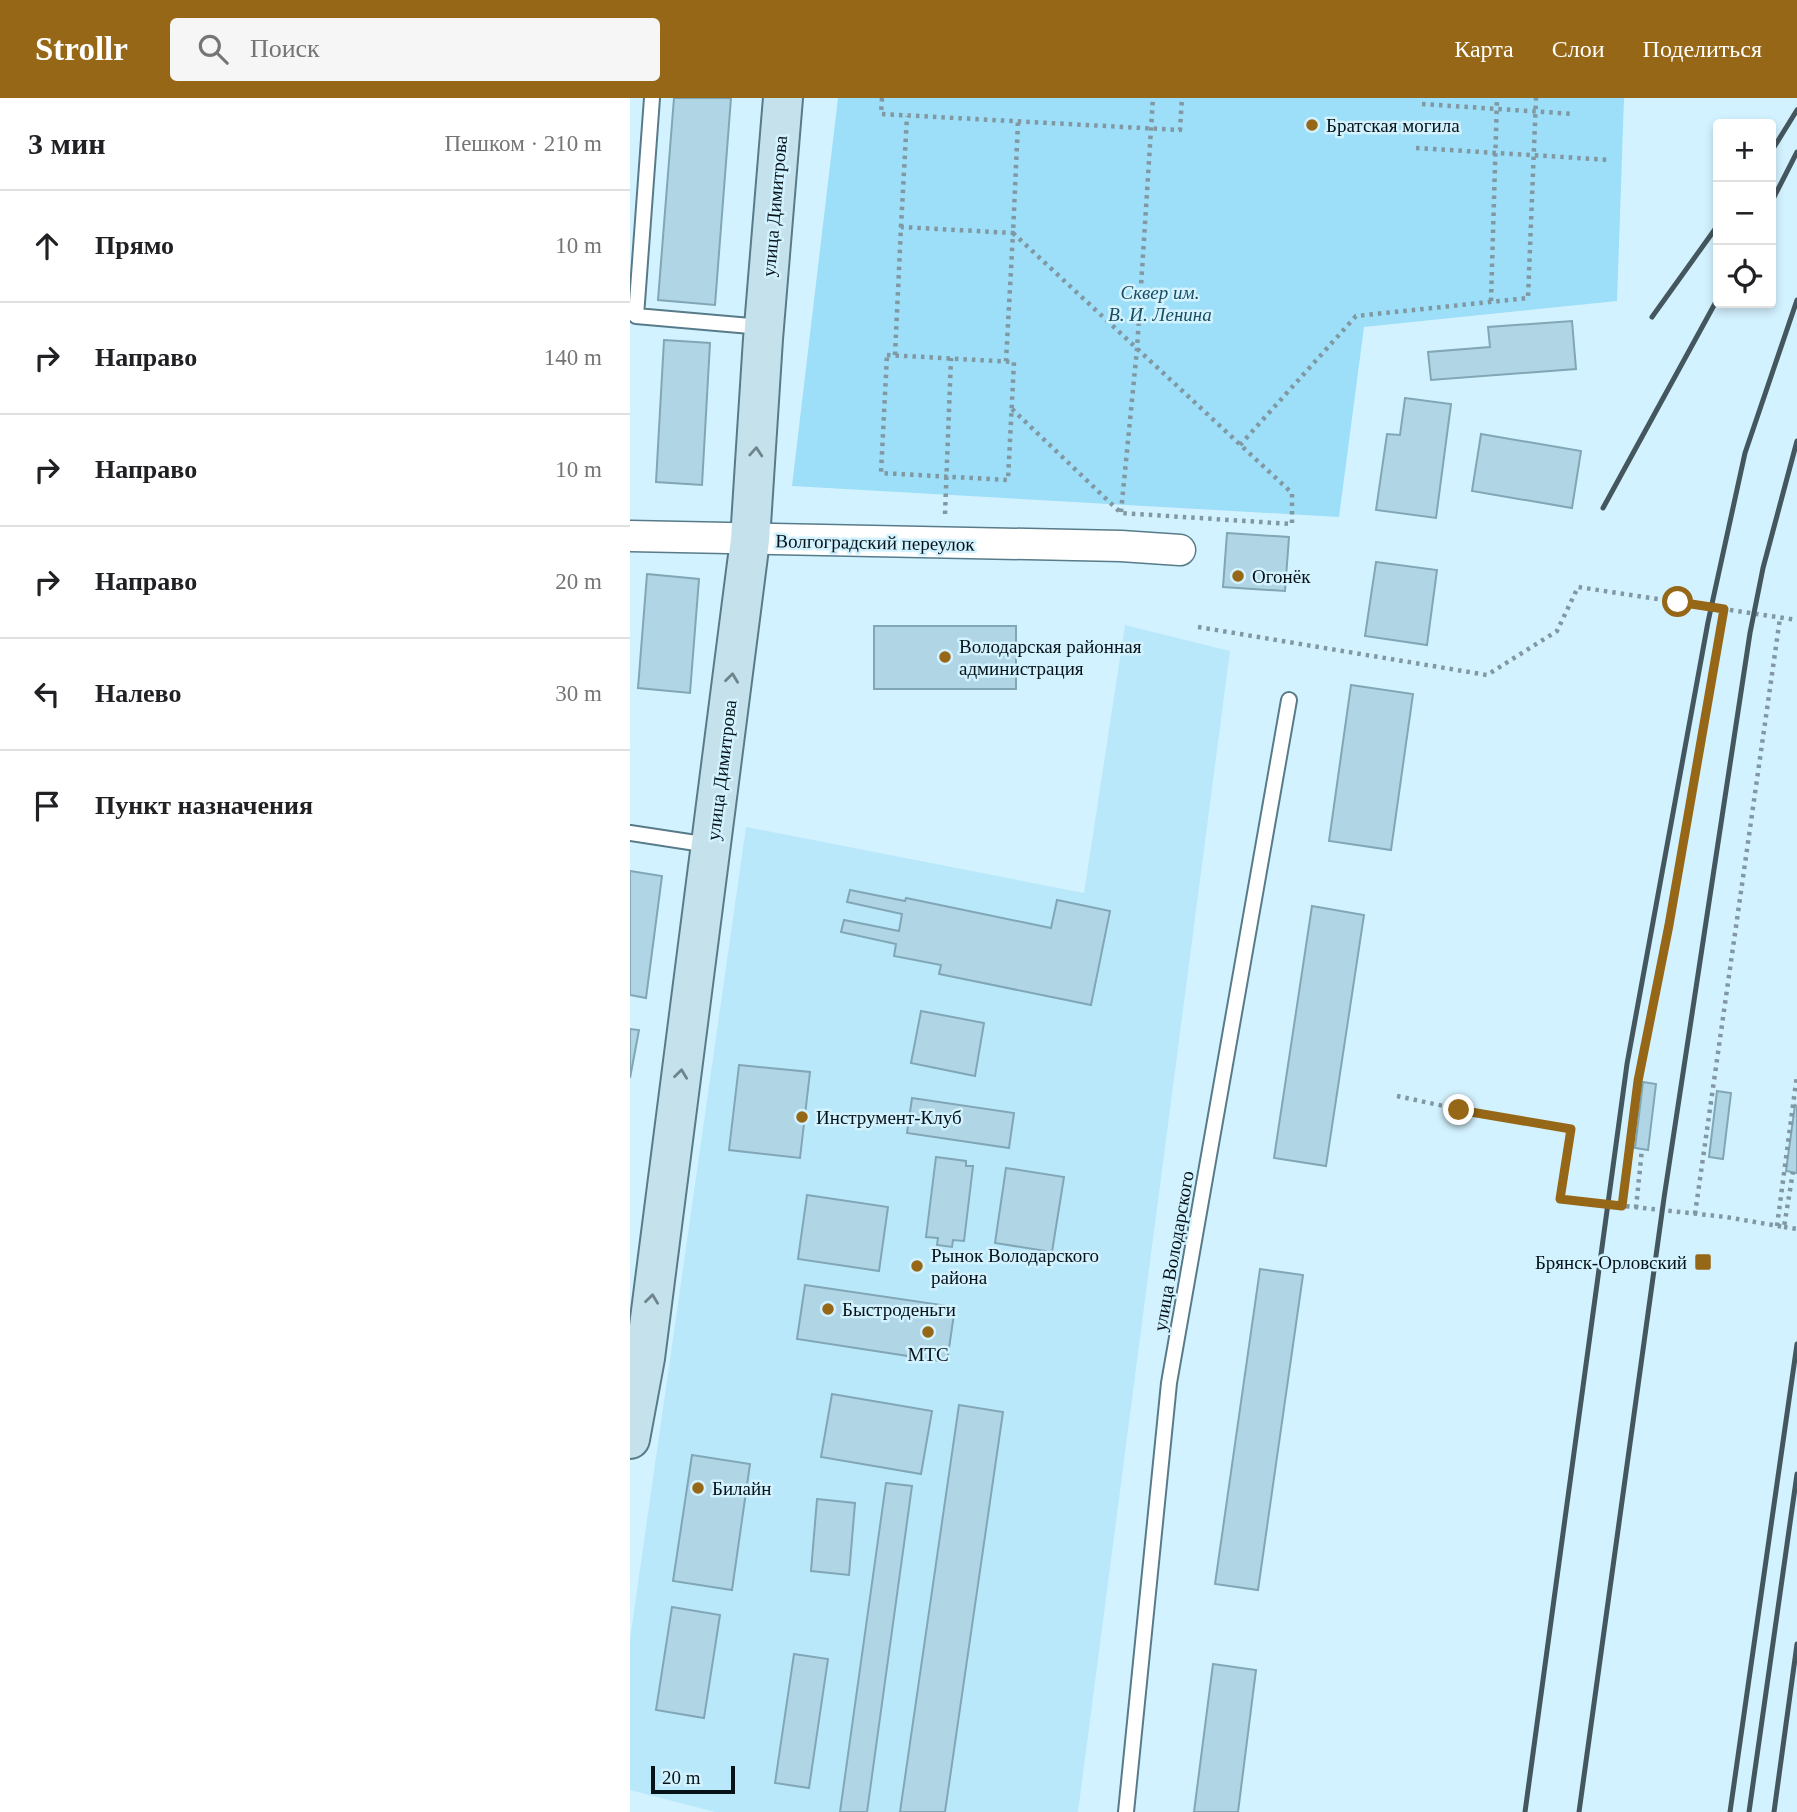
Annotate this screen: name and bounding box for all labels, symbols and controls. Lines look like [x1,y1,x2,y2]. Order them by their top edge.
search box [170,18,660,81]
icon: search [194,30,232,68]
text: Strollr [35,31,128,67]
text: Поиск [250,34,320,63]
text: Карта [1454,36,1514,62]
text: Слои [1552,36,1605,62]
text: Поделиться [1643,36,1762,62]
place label: Братская могила [1326,115,1460,136]
marker: Братская могила [1304,117,1320,133]
map controls [1713,119,1776,308]
button: + [1713,119,1776,182]
text: 3 мин [28,127,106,160]
text: Пешком · 210 m [445,131,602,156]
street label: улица Димитрова [758,134,791,278]
button: − [1713,182,1776,245]
icon: ahead [28,227,66,265]
text: Прямо [95,231,174,260]
text: 10 m [555,233,602,258]
button: locate [1713,245,1776,308]
park label: Сквер им. В. И. Ленина [1108,282,1212,325]
icon: right [28,339,66,377]
text: Направо [95,343,197,372]
text: 140 m [544,345,602,370]
one-way arrow [748,446,763,457]
icon: right [28,451,66,489]
text: Направо [95,455,197,484]
text: 10 m [555,457,602,482]
street label: Волгоградский переулок [775,530,976,555]
icon: right [28,563,66,601]
place label: Огонёк [1252,566,1311,587]
text: Направо [95,567,197,596]
marker: Огонёк [1230,568,1246,584]
text: 20 m [555,569,602,594]
route start [1662,586,1693,617]
place label: Володарская районная администрация [959,636,1142,679]
marker: Володарская районная администрация [937,649,953,665]
one-way arrow [725,672,740,684]
icon: left [28,675,66,713]
text: Налево [95,679,181,708]
text: 30 m [555,681,602,706]
street label: улица Димитрова [702,698,741,842]
icon: arrive [28,787,66,825]
text: Пункт назначения [95,791,313,820]
one-way arrow [674,1068,689,1080]
route end [1443,1094,1474,1125]
place label: Инструмент-Клуб [816,1107,962,1128]
marker: Инструмент-Клуб [794,1109,810,1125]
street label: улица Володарского [1149,1169,1198,1333]
place label: Рынок Володарского района [931,1245,1099,1288]
place label: Брянск-Орловский [1535,1252,1687,1273]
marker: Брянск-Орловский [1693,1252,1713,1272]
marker: Рынок Володарского района [909,1258,925,1274]
one-way arrow [645,1293,660,1305]
place label: Быстроденьги [842,1299,956,1320]
marker: Быстроденьги [820,1301,836,1317]
marker: МТС [920,1324,936,1340]
place label: МТС [907,1344,949,1365]
place label: Билайн [712,1478,771,1499]
marker: Билайн [690,1480,706,1496]
scale bar [651,1763,735,1795]
text: 20 m [662,1767,701,1788]

